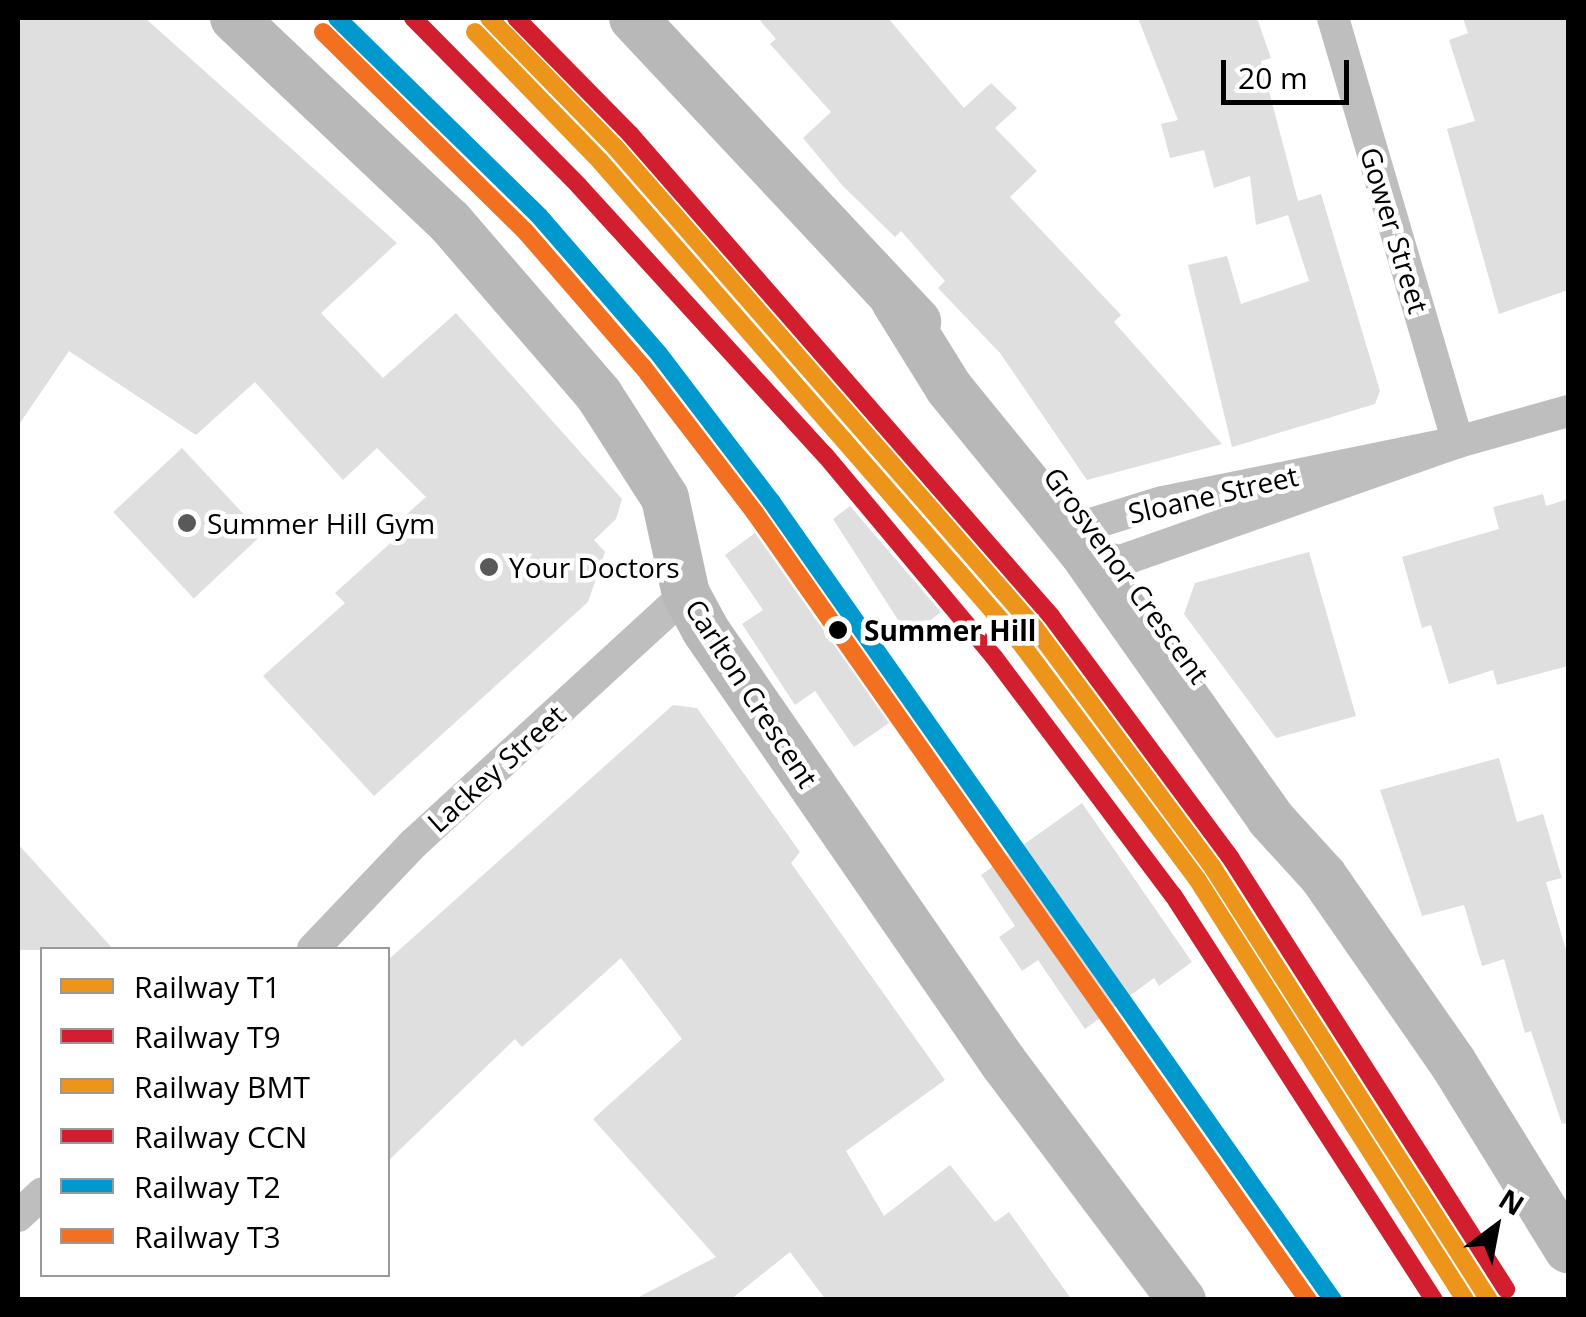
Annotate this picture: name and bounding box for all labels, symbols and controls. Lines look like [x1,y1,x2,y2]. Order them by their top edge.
scale bar [1226,40,1354,102]
text: 20 m [1238,57,1308,98]
street label: Gower Street [1354,143,1436,317]
street label: Sloane Street [1125,458,1301,530]
street label: Grosvenor Crescent [1037,460,1217,690]
place label: Summer Hill Gym [207,506,435,540]
marker: Summer Hill Gym [176,512,198,534]
place label: Your Doctors [509,550,680,584]
marker: Your Doctors [478,556,500,578]
street label: Carlton Crescent [679,593,825,793]
marker: Summer Hill [821,613,855,647]
place label: Summer Hill [864,613,1036,647]
street label: Lackey Street [420,697,572,839]
legend [40,947,390,1277]
text: Railway T1 [134,966,281,1007]
text: Railway T9 [134,1016,281,1057]
text: Railway BMT [134,1066,310,1107]
text: Railway CCN [134,1116,307,1157]
text: Railway T2 [134,1166,281,1207]
north arrow [1446,1177,1546,1277]
text: N [1492,1179,1532,1224]
text: Railway T3 [134,1216,281,1257]

